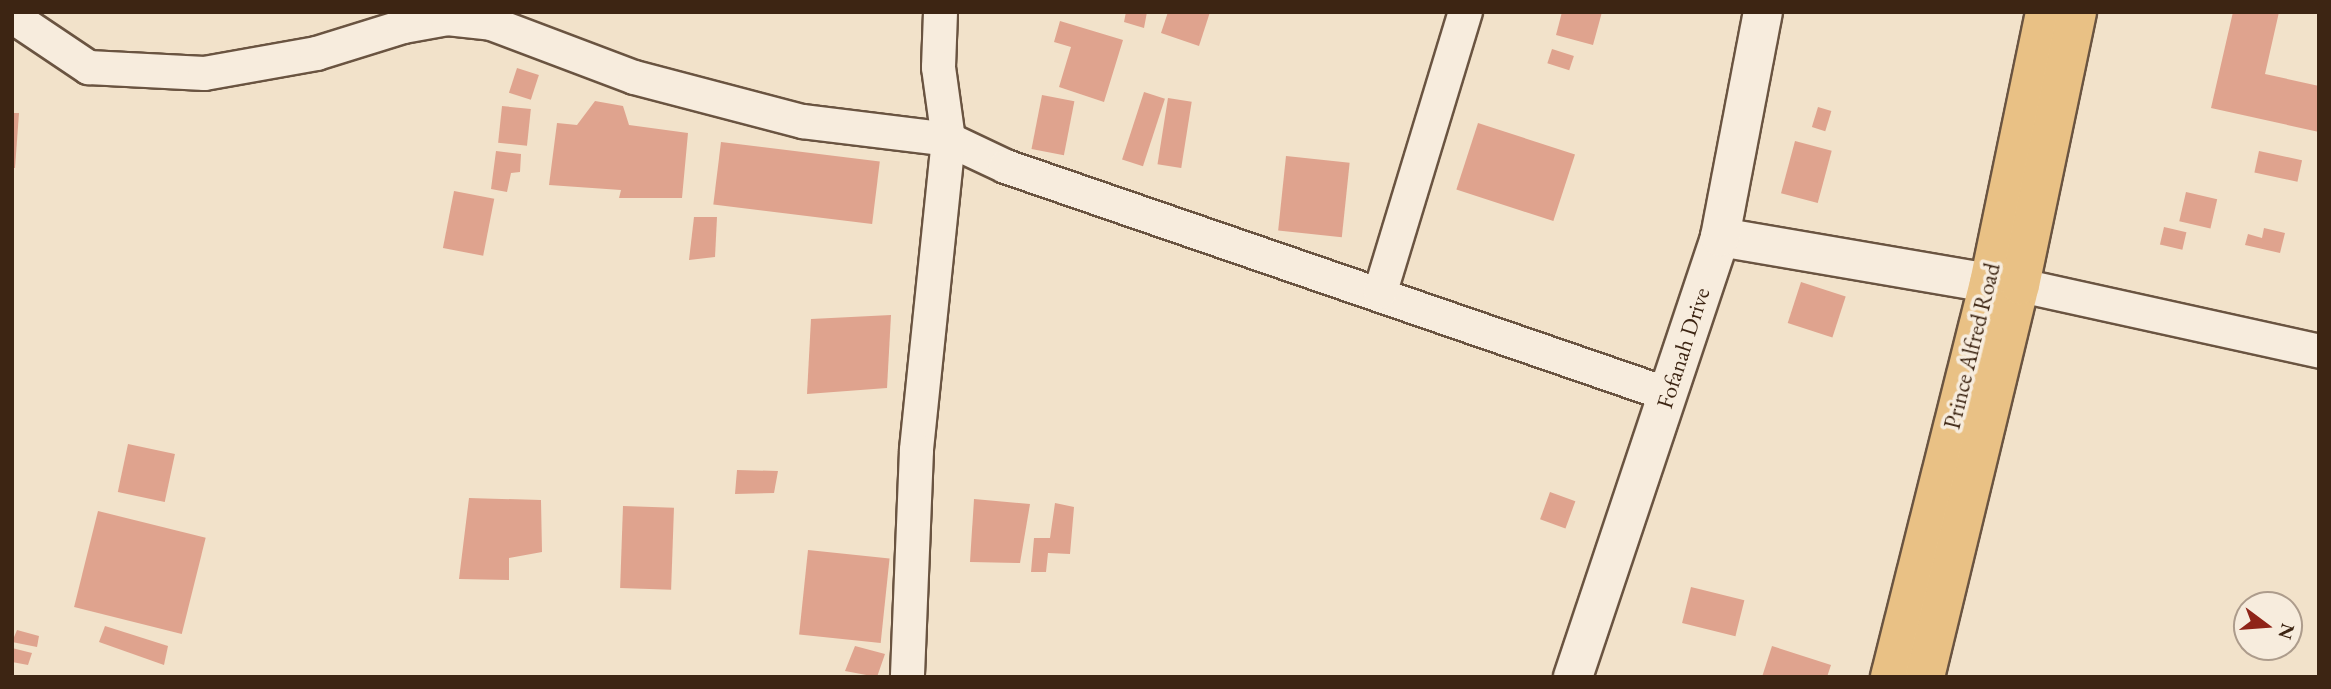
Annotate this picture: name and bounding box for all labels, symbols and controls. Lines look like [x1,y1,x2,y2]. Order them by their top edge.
street label: Prince Alfred Road [1938,260,2006,432]
street label: Fofanah Drive [1651,284,1715,412]
north arrow [2233,591,2303,661]
text: N [2273,621,2301,642]

